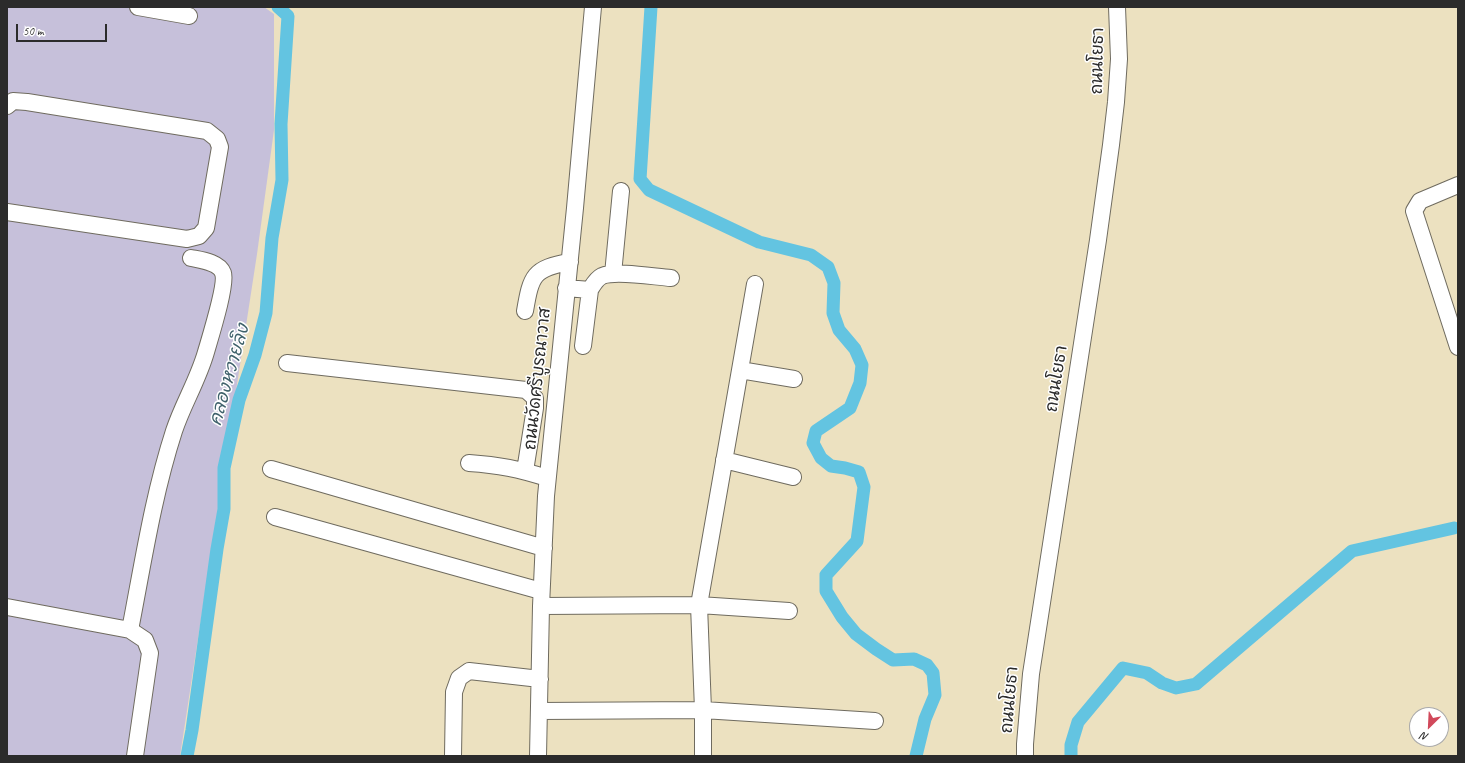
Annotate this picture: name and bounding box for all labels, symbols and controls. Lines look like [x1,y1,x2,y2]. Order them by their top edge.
scale bar [18,16,109,42]
text: 50 m [23,23,43,39]
street label: ถนนโยธา [1087,27,1109,95]
street label: ถนนวัดศรีบูรณาวาส [520,307,556,451]
water label: คลองหวายลิง [205,322,255,428]
street label: ถนนโยธา [1042,344,1072,414]
street label: ถนนโยธา [997,666,1023,734]
north arrow [1409,707,1449,747]
text: N [1419,729,1430,745]

